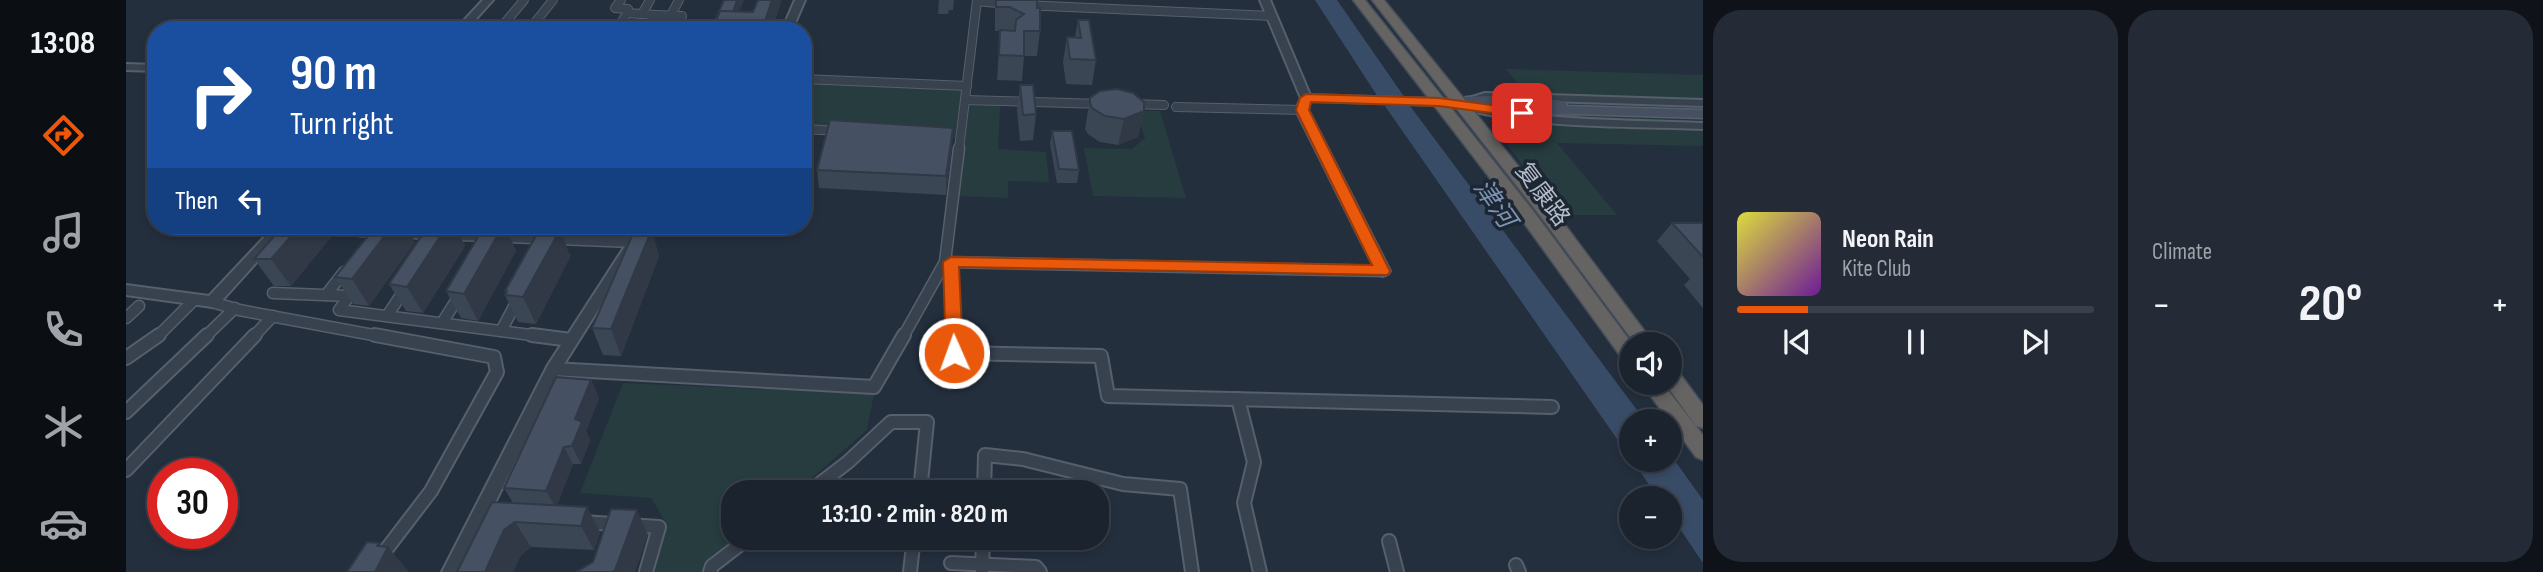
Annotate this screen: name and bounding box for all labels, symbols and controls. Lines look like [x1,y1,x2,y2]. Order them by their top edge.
text: 13:08 [31,24,95,63]
text: 90 m [290,45,377,104]
icon: right [175,49,266,140]
pin [1492,83,1552,143]
icon: arrive [1503,94,1541,132]
text: Turn right [290,105,394,144]
icon: directions [39,111,88,160]
street label: 复康路 [1509,157,1576,232]
water label: 津河 [1466,174,1524,238]
icon: left [232,182,270,220]
text: Then [175,186,218,217]
icon: music [39,208,88,257]
text: Neon Rain [1842,224,1934,255]
text: Climate [2152,238,2212,266]
text: Kite Club [1842,255,1911,283]
text: 20° [2299,273,2362,336]
text: − [2152,283,2171,328]
text: + [2490,283,2509,328]
icon: phone [39,305,88,354]
position arrow [917,316,991,390]
icon: previous [1778,323,1816,361]
icon: pause [1897,323,1935,361]
icon: next [2016,323,2054,361]
map controls [1619,332,1682,549]
button: sound [1619,332,1682,395]
icon: climate [39,402,88,451]
button: + [1619,409,1682,472]
speed limit sign: 30 [147,458,238,549]
button: − [1619,486,1682,549]
icon: car [39,499,88,548]
text: 13:10 · 2 min · 820 m [822,499,1008,530]

